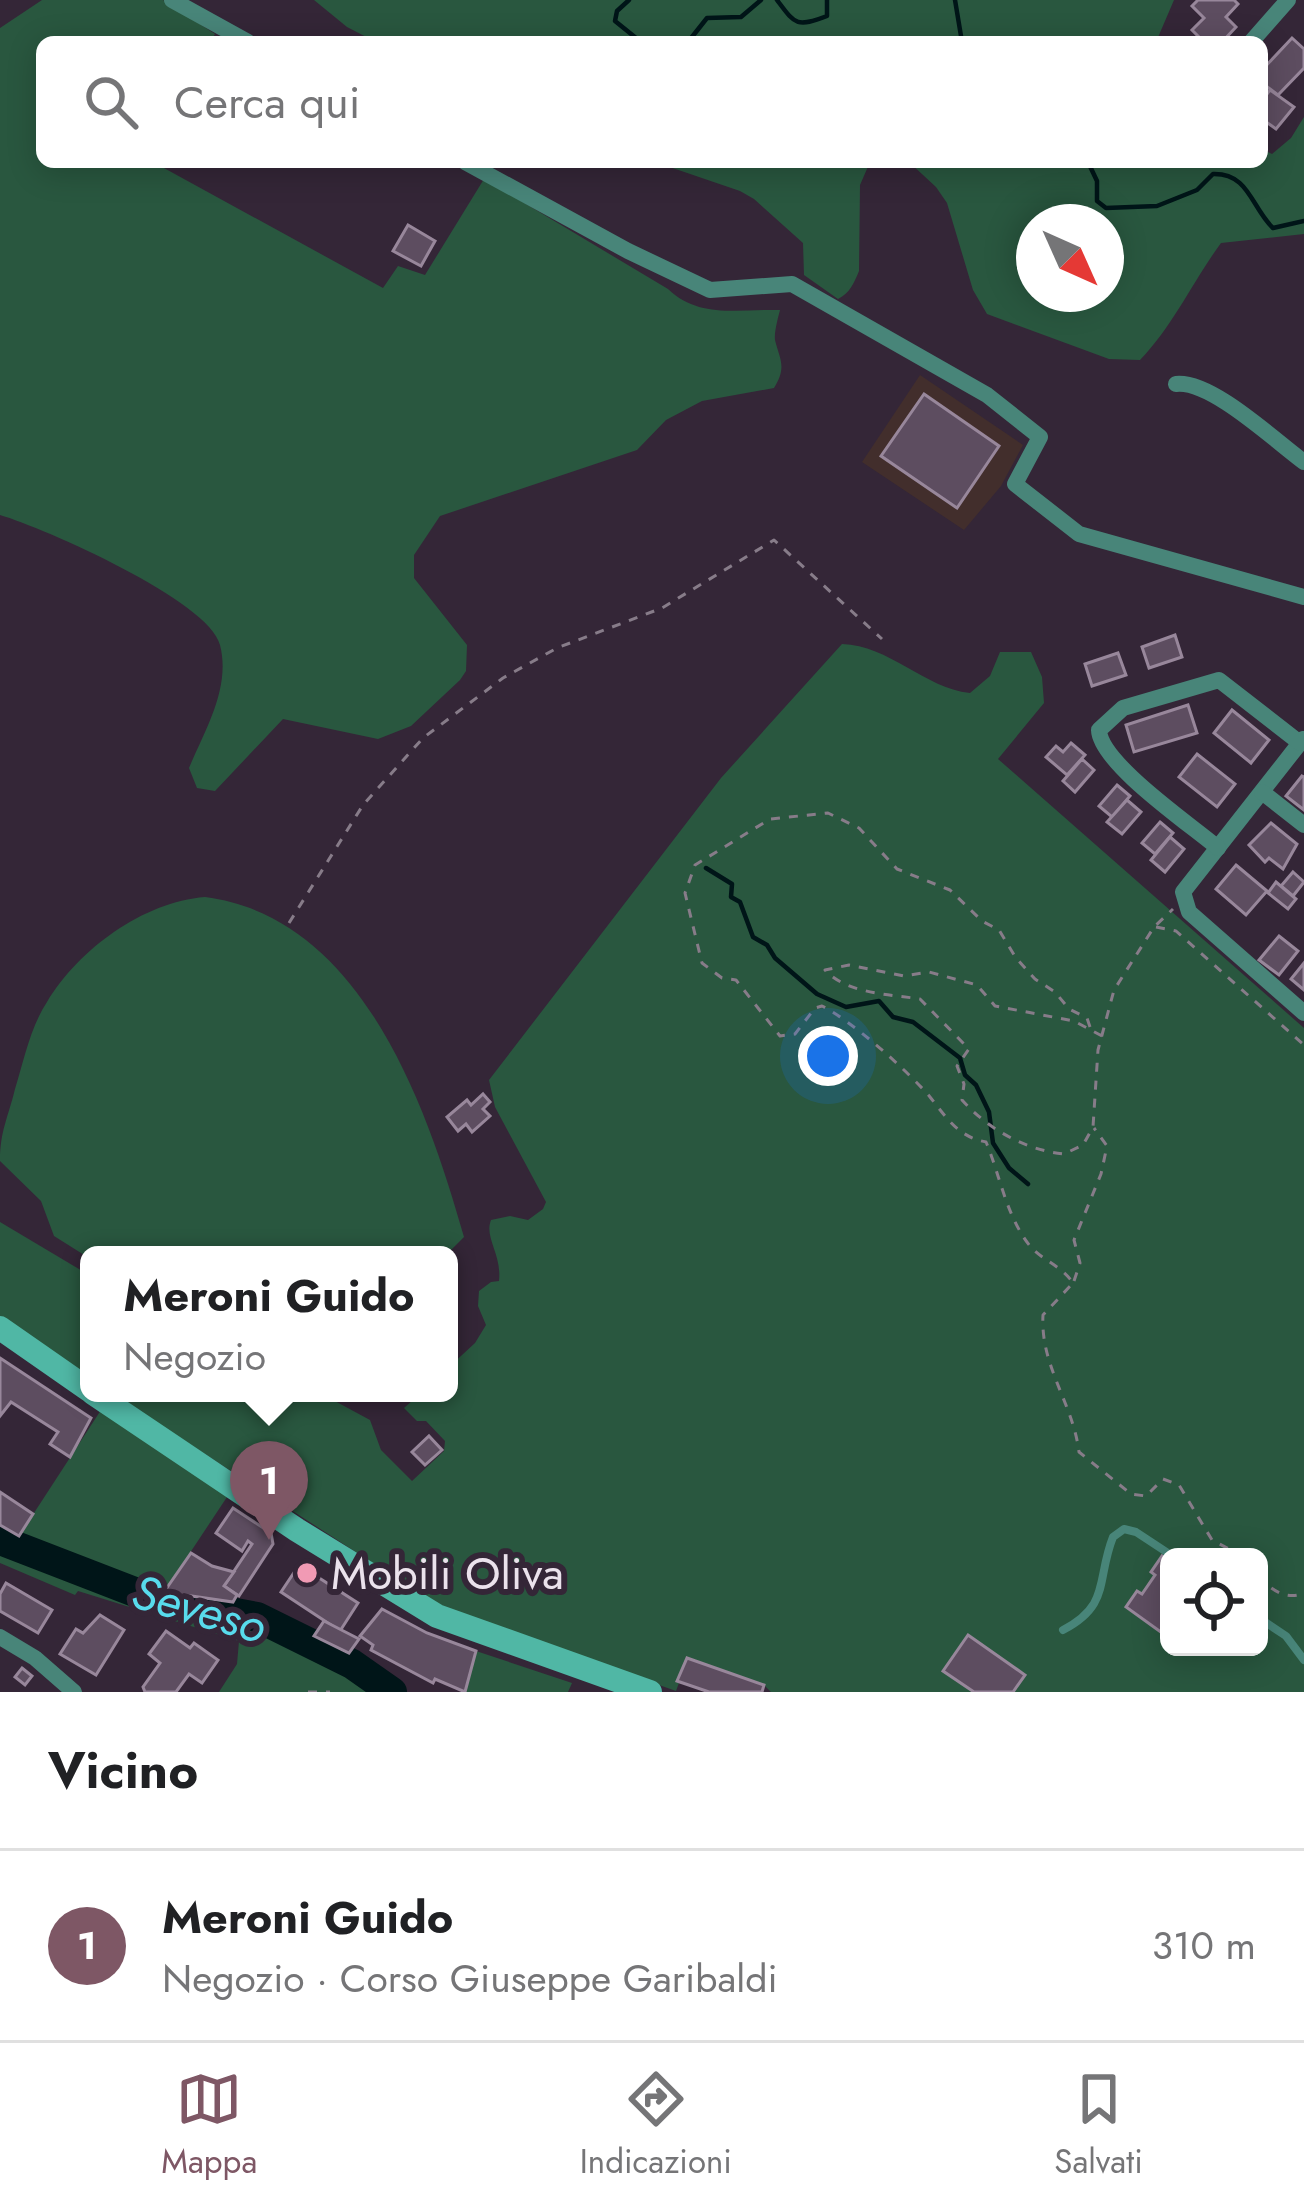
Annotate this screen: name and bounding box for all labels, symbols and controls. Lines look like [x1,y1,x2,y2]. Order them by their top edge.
search box [36,36,1268,168]
icon: search [78,69,144,135]
text: Cerca qui [174,70,360,135]
north arrow [1016,204,1124,312]
your location [798,1026,858,1086]
popup [80,1246,458,1402]
text: Meroni Guido [123,1263,415,1328]
text: Negozio [123,1328,266,1385]
pin: 1 [230,1441,308,1540]
place label: Mobili Oliva [331,1541,564,1606]
map controls [1160,1548,1268,1656]
button: locate [1160,1548,1268,1656]
water label: Seveso [124,1557,275,1661]
marker: Mobili Oliva [294,1560,320,1586]
text: Vicino [48,1733,198,1807]
text: Meroni Guido [162,1885,453,1950]
text: 1 [77,1917,97,1974]
text: 310 m [1152,1917,1256,1974]
text: Negozio · Corso Giuseppe Garibaldi [162,1950,778,2007]
tab: Mappa [161,2066,257,2185]
tab: Indicazioni [580,2066,732,2185]
tab: Salvati [1054,2066,1143,2185]

